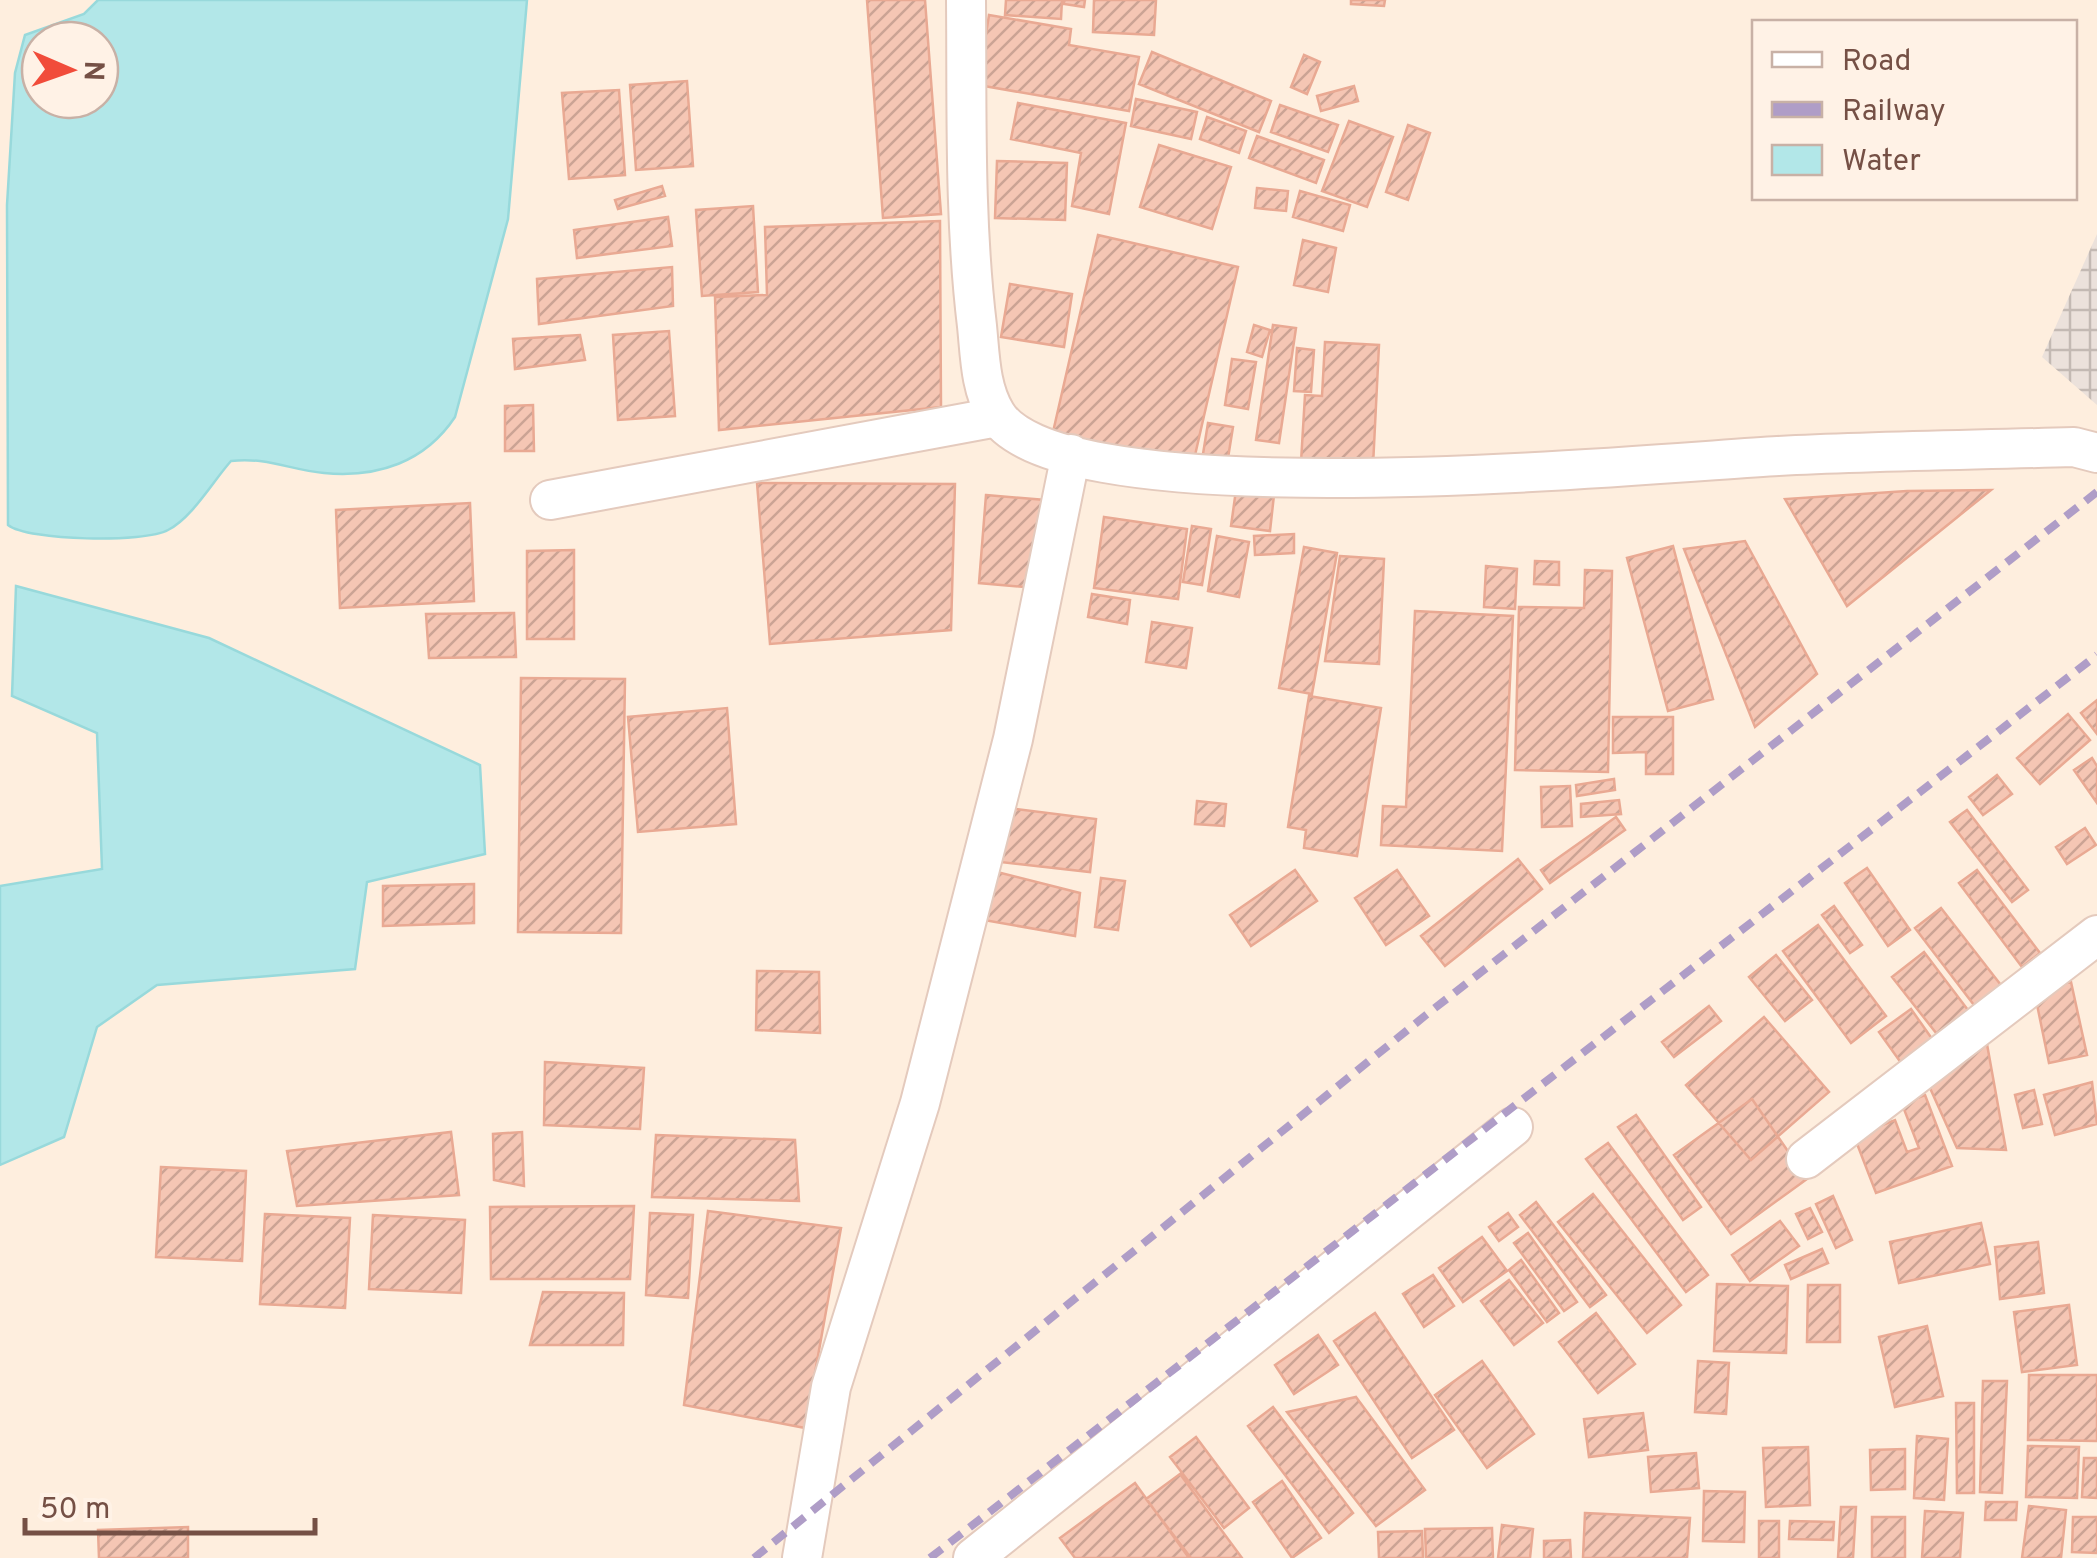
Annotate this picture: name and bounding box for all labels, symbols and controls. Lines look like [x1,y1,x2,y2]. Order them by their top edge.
north arrow [20,20,120,120]
legend [1752,20,2077,200]
text: Road [1842,44,1911,81]
text: N [74,60,110,81]
text: Railway [1842,94,1946,131]
text: Water [1842,144,1921,181]
scale bar [25,1473,315,1535]
text: 50 m [40,1492,110,1529]

